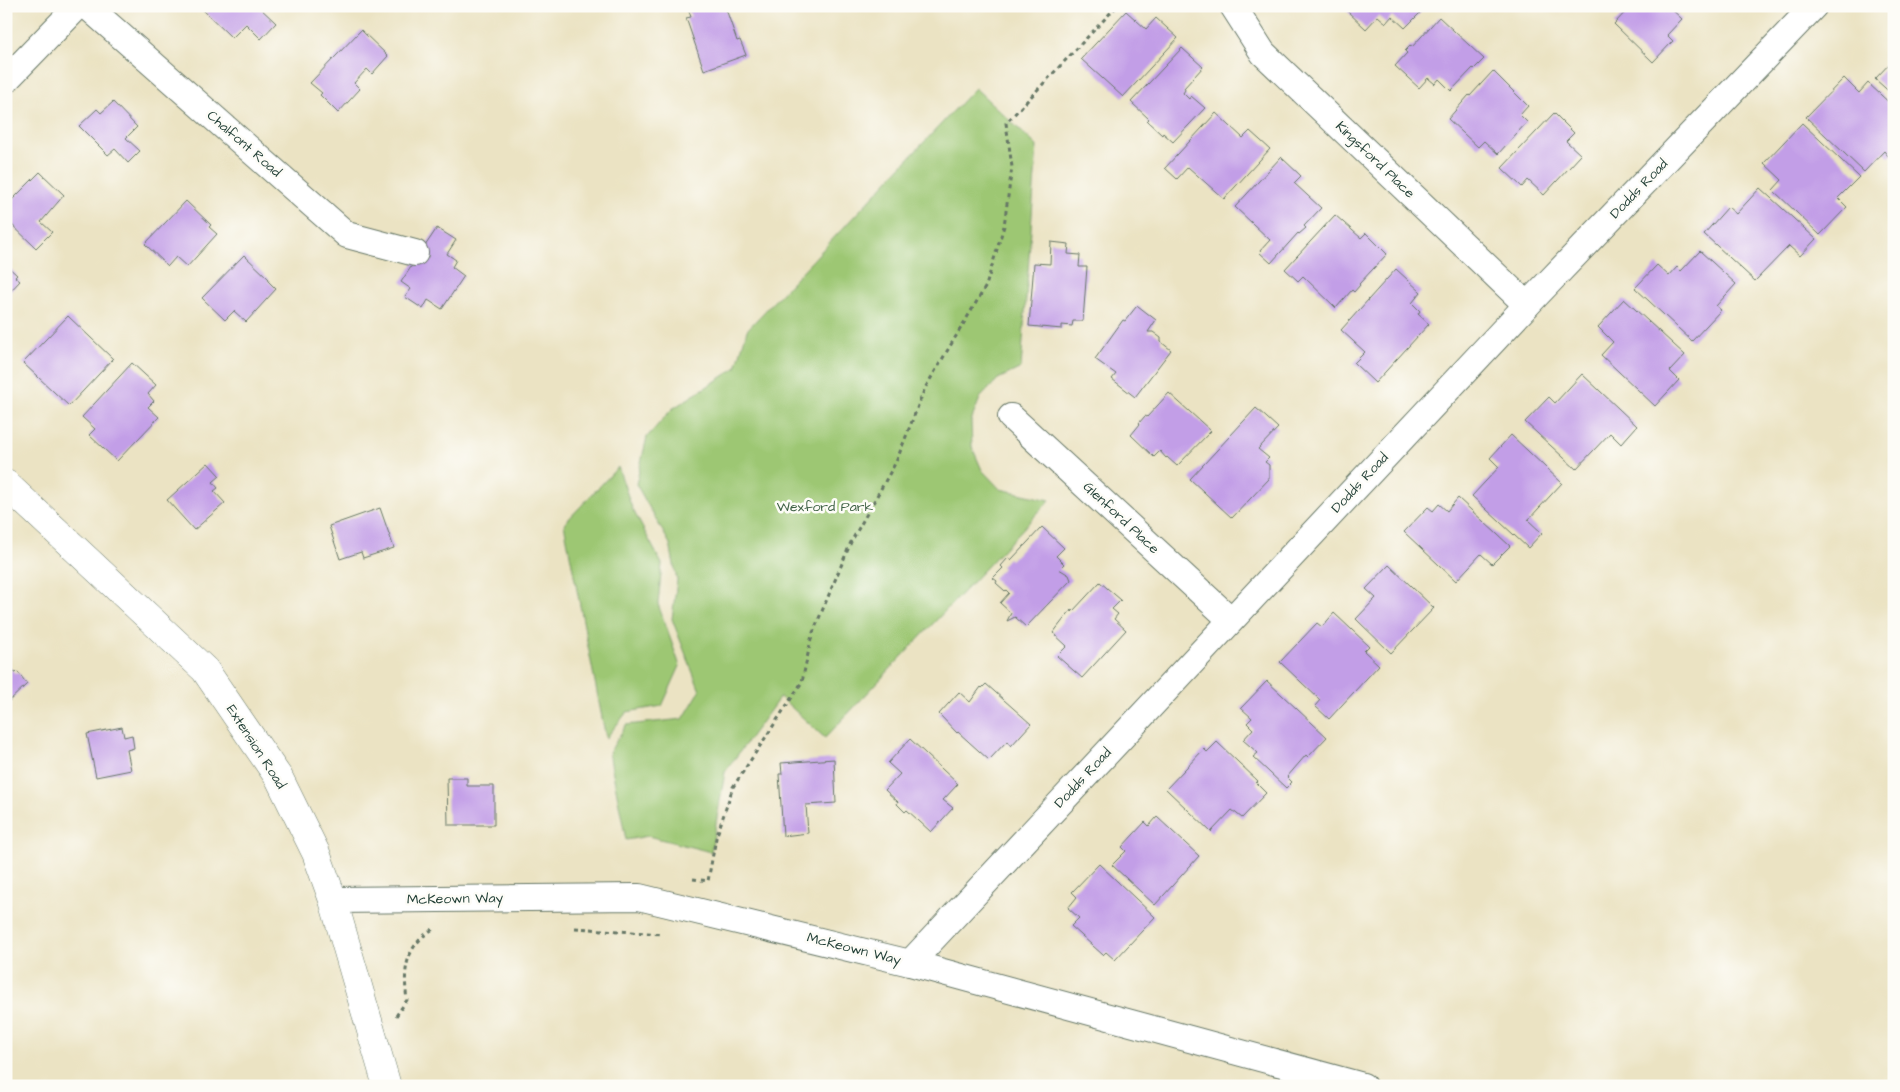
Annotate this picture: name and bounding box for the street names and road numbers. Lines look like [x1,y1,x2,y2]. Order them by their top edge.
street label: Chalfont Road [202,106,286,182]
street label: Kingsford Place [1331,117,1419,203]
street label: Dodds Road [1605,155,1673,223]
street label: Dodds Road [1327,448,1393,518]
street label: Glenford Place [1078,477,1164,559]
street label: Extension Road [221,701,291,793]
street label: Dodds Road [1050,743,1116,813]
street label: McKeown Way [407,888,504,910]
street label: McKeown Way [805,928,903,970]

